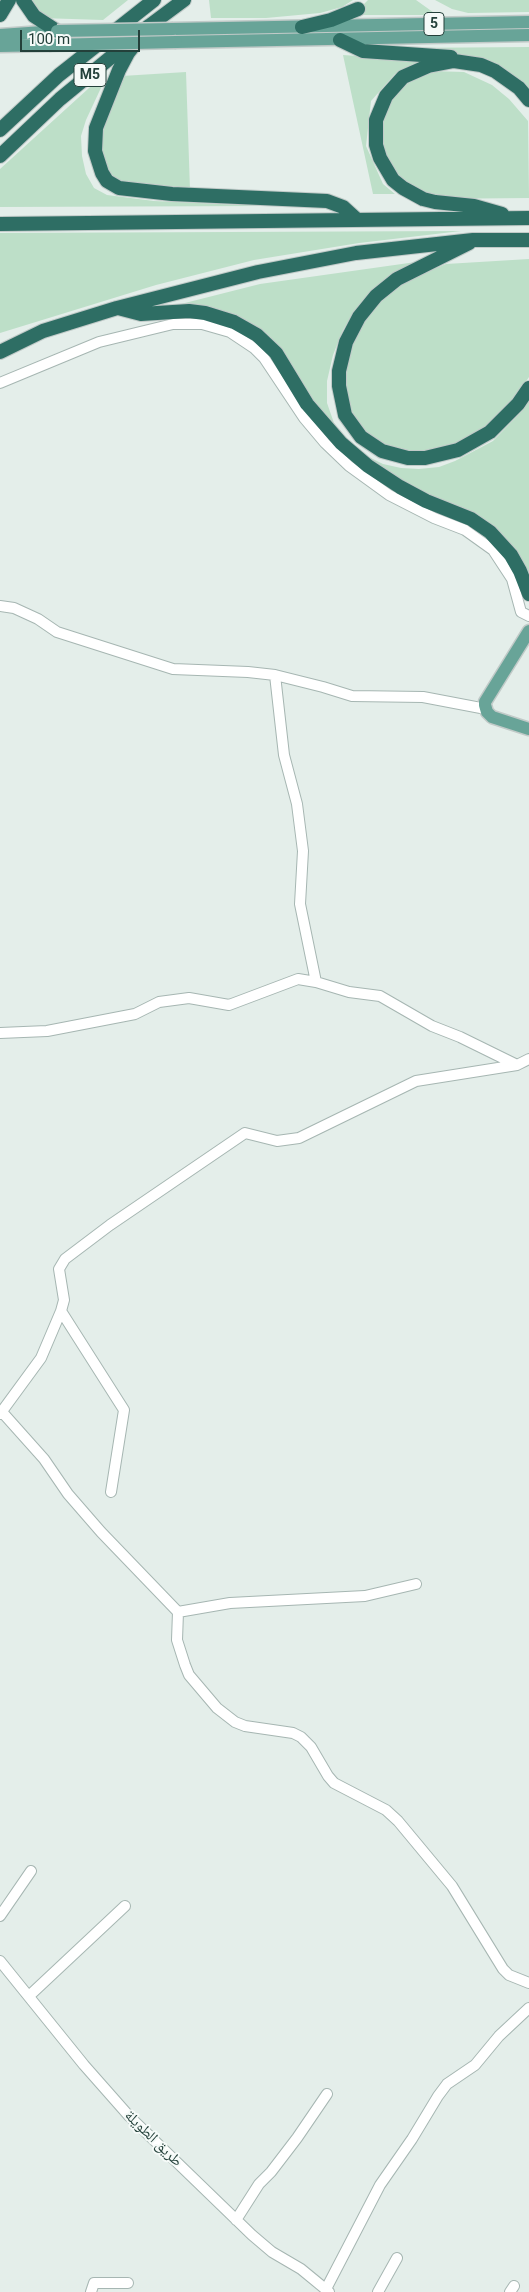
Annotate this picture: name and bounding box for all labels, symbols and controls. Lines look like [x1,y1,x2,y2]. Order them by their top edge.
road number: 5 [424,12,444,36]
scale bar [22,20,142,52]
text: 100 m [28,30,70,48]
road number: M5 [74,64,106,86]
street label: طريق الطويلة [120,2107,186,2171]

